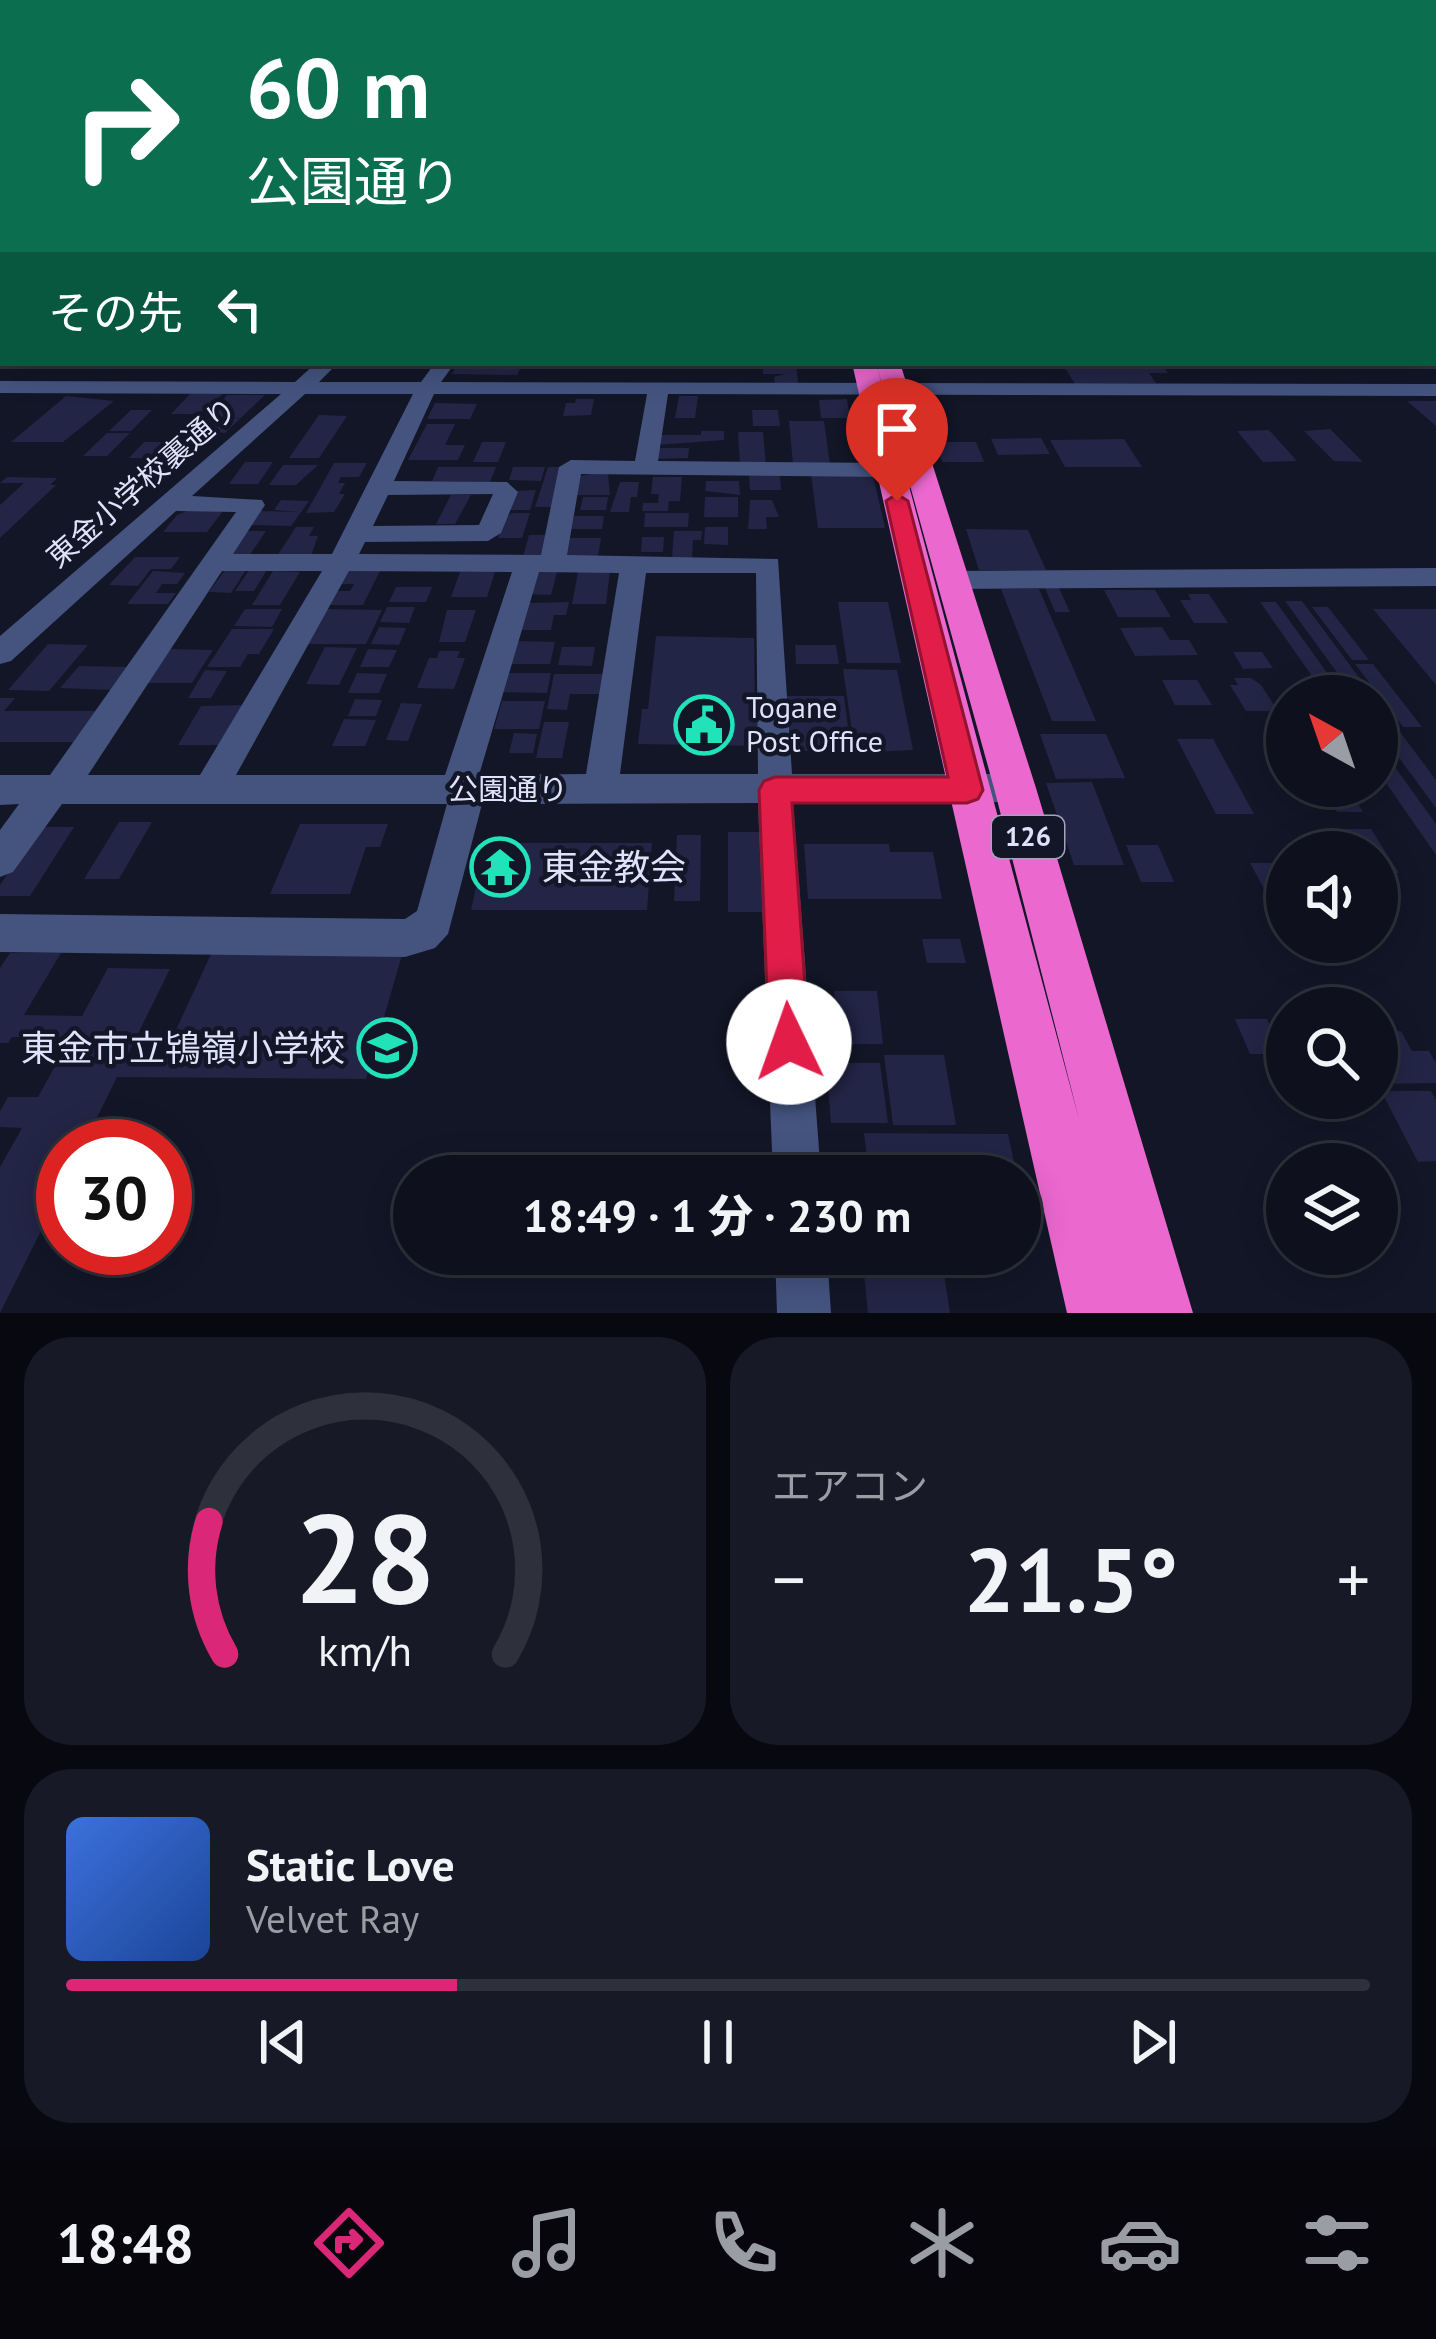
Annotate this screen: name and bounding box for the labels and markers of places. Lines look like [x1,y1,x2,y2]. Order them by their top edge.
pin [846,378,948,501]
place label: Togane Post Office [746,687,883,760]
public building icon: Togane Post Office [673,694,735,756]
temple icon: 東金教会 [469,836,531,898]
place label: 東金教会 [542,843,686,890]
school or university icon: 東金市立鴇嶺小学校 [356,1017,418,1079]
place label: 東金市立鴇嶺小学校 [21,1024,345,1071]

